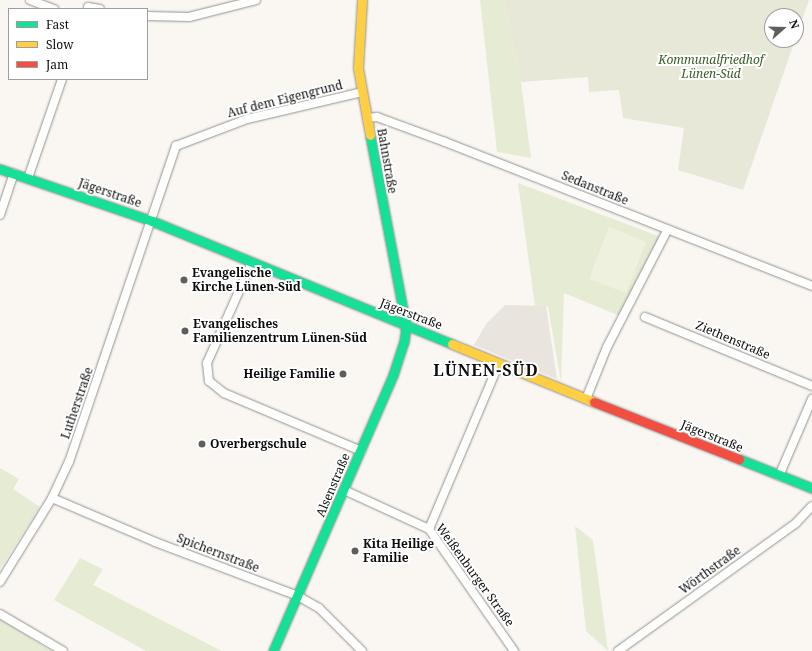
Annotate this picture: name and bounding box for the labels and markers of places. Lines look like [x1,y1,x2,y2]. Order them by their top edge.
place label: Evangelische Kirche Lünen-Süd [192,266,301,294]
marker: Evangelische Kirche Lünen-Süd [179,275,189,285]
place label: Evangelisches Familienzentrum Lünen-Süd [193,317,367,345]
marker: Evangelisches Familienzentrum Lünen-Süd [180,326,190,336]
place label: Heilige Familie [243,367,335,381]
marker: Heilige Familie [338,369,348,379]
place label: Overbergschule [210,437,307,451]
marker: Overbergschule [197,439,207,449]
place label: Kita Heilige Familie [363,537,434,565]
marker: Kita Heilige Familie [350,546,360,556]

